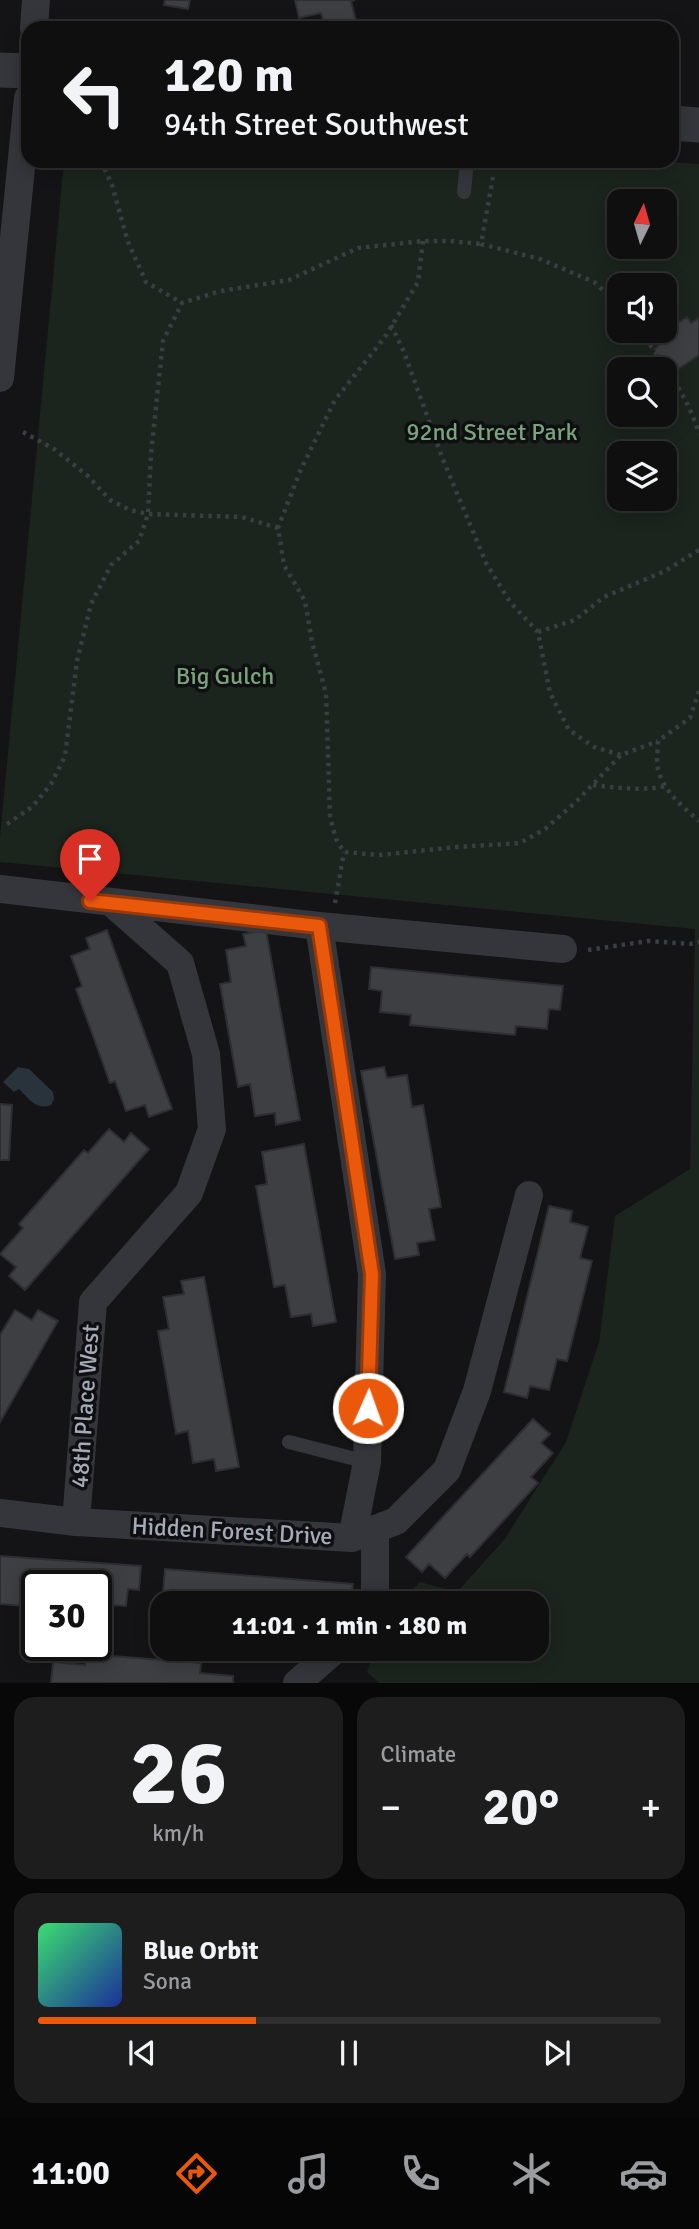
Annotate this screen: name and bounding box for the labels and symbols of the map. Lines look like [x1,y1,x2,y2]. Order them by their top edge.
north arrow [607,189,677,259]
park label: 92nd Street Park [407,417,577,447]
park label: Big Gulch [176,661,274,691]
pin [60,829,120,901]
street label: 48th Place West [64,1323,106,1489]
position arrow [331,1371,405,1445]
street label: Hidden Forest Drive [131,1511,333,1551]
speed limit sign: 30 [21,1570,112,1661]

